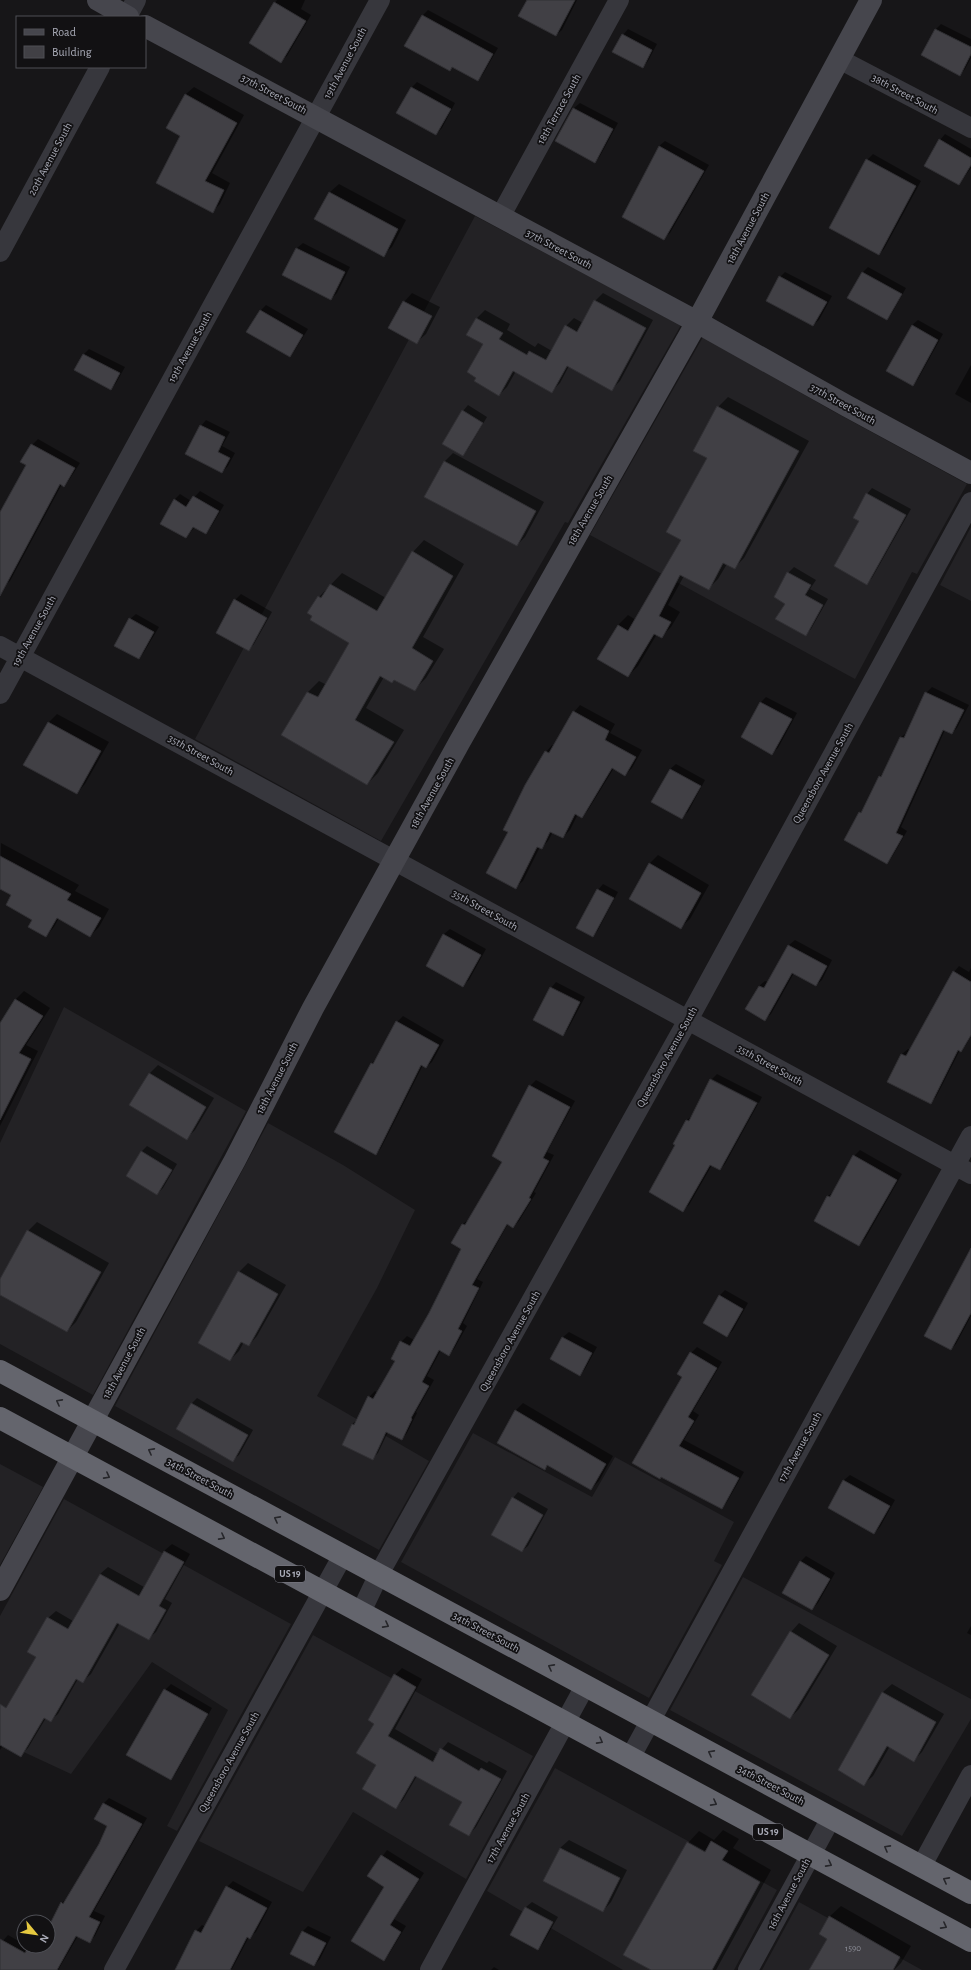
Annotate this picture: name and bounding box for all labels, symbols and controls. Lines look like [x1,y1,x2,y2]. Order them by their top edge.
legend [16,16,146,68]
text: Road [52,26,76,38]
street label: 19th Avenue South [322,26,368,100]
text: Building [52,46,92,58]
street label: 37th Street South [239,72,309,116]
street label: 18th Terrace South [535,72,583,146]
street label: 38th Street South [870,72,940,116]
street label: 20th Avenue South [26,121,74,197]
street label: 18th Avenue South [725,190,771,266]
street label: 37th Street South [524,227,594,271]
street label: 19th Avenue South [166,310,214,384]
street label: 37th Street South [808,381,878,427]
street label: 18th Avenue South [565,473,615,547]
street label: 19th Avenue South [10,594,58,668]
street label: Queensboro Avenue South [791,721,855,825]
street label: 35th Street South [166,732,236,778]
street label: 18th Avenue South [408,756,456,830]
street label: 35th Street South [450,887,520,933]
street label: Queensboro Avenue South [635,1005,699,1109]
street label: 18th Avenue South [254,1040,300,1116]
street label: 35th Street South [735,1042,805,1088]
street label: Queensboro Avenue South [478,1289,542,1393]
street label: 18th Avenue South [101,1325,147,1401]
one-way arrow [56,1400,63,1407]
street label: 17th Avenue South [776,1410,824,1484]
one-way arrow [147,1448,155,1456]
street label: 34th Street South [165,1456,235,1500]
one-way arrow [103,1471,111,1479]
one-way arrow [274,1517,282,1524]
one-way arrow [218,1533,225,1540]
road number: US 19 [275,1566,305,1582]
street label: 34th Street South [451,1610,521,1654]
one-way arrow [382,1621,389,1628]
one-way arrow [548,1665,555,1672]
street label: Queensboro Avenue South [197,1710,261,1814]
one-way arrow [596,1737,603,1744]
one-way arrow [707,1750,715,1758]
street label: 34th Street South [736,1763,806,1807]
street label: 17th Avenue South [484,1791,532,1865]
one-way arrow [710,1798,718,1806]
road number: US 19 [753,1824,783,1840]
one-way arrow [883,1845,891,1853]
street label: 16th Avenue South [766,1857,812,1931]
one-way arrow [825,1860,832,1867]
one-way arrow [943,1877,950,1885]
north arrow [16,1914,56,1954]
one-way arrow [939,1921,947,1929]
text: N [38,1933,51,1945]
house number: 1590 [845,1944,861,1953]

